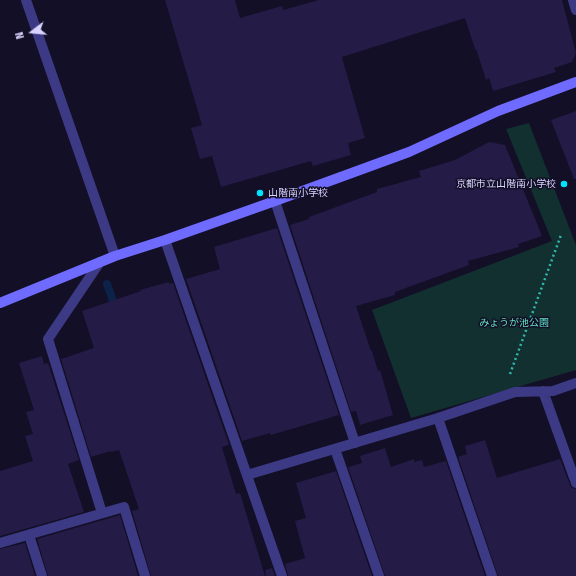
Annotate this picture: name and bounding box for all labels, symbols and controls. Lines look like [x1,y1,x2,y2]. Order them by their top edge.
north arrow [12,12,52,52]
text: N [13,30,27,40]
place label: 京都市立山階南小学校 [456,178,556,190]
marker: 京都市立山階南小学校 [559,179,569,189]
place label: 山階南小学校 [268,187,328,199]
marker: 山階南小学校 [255,188,265,198]
park label: みょうが池公園 [479,317,549,329]

